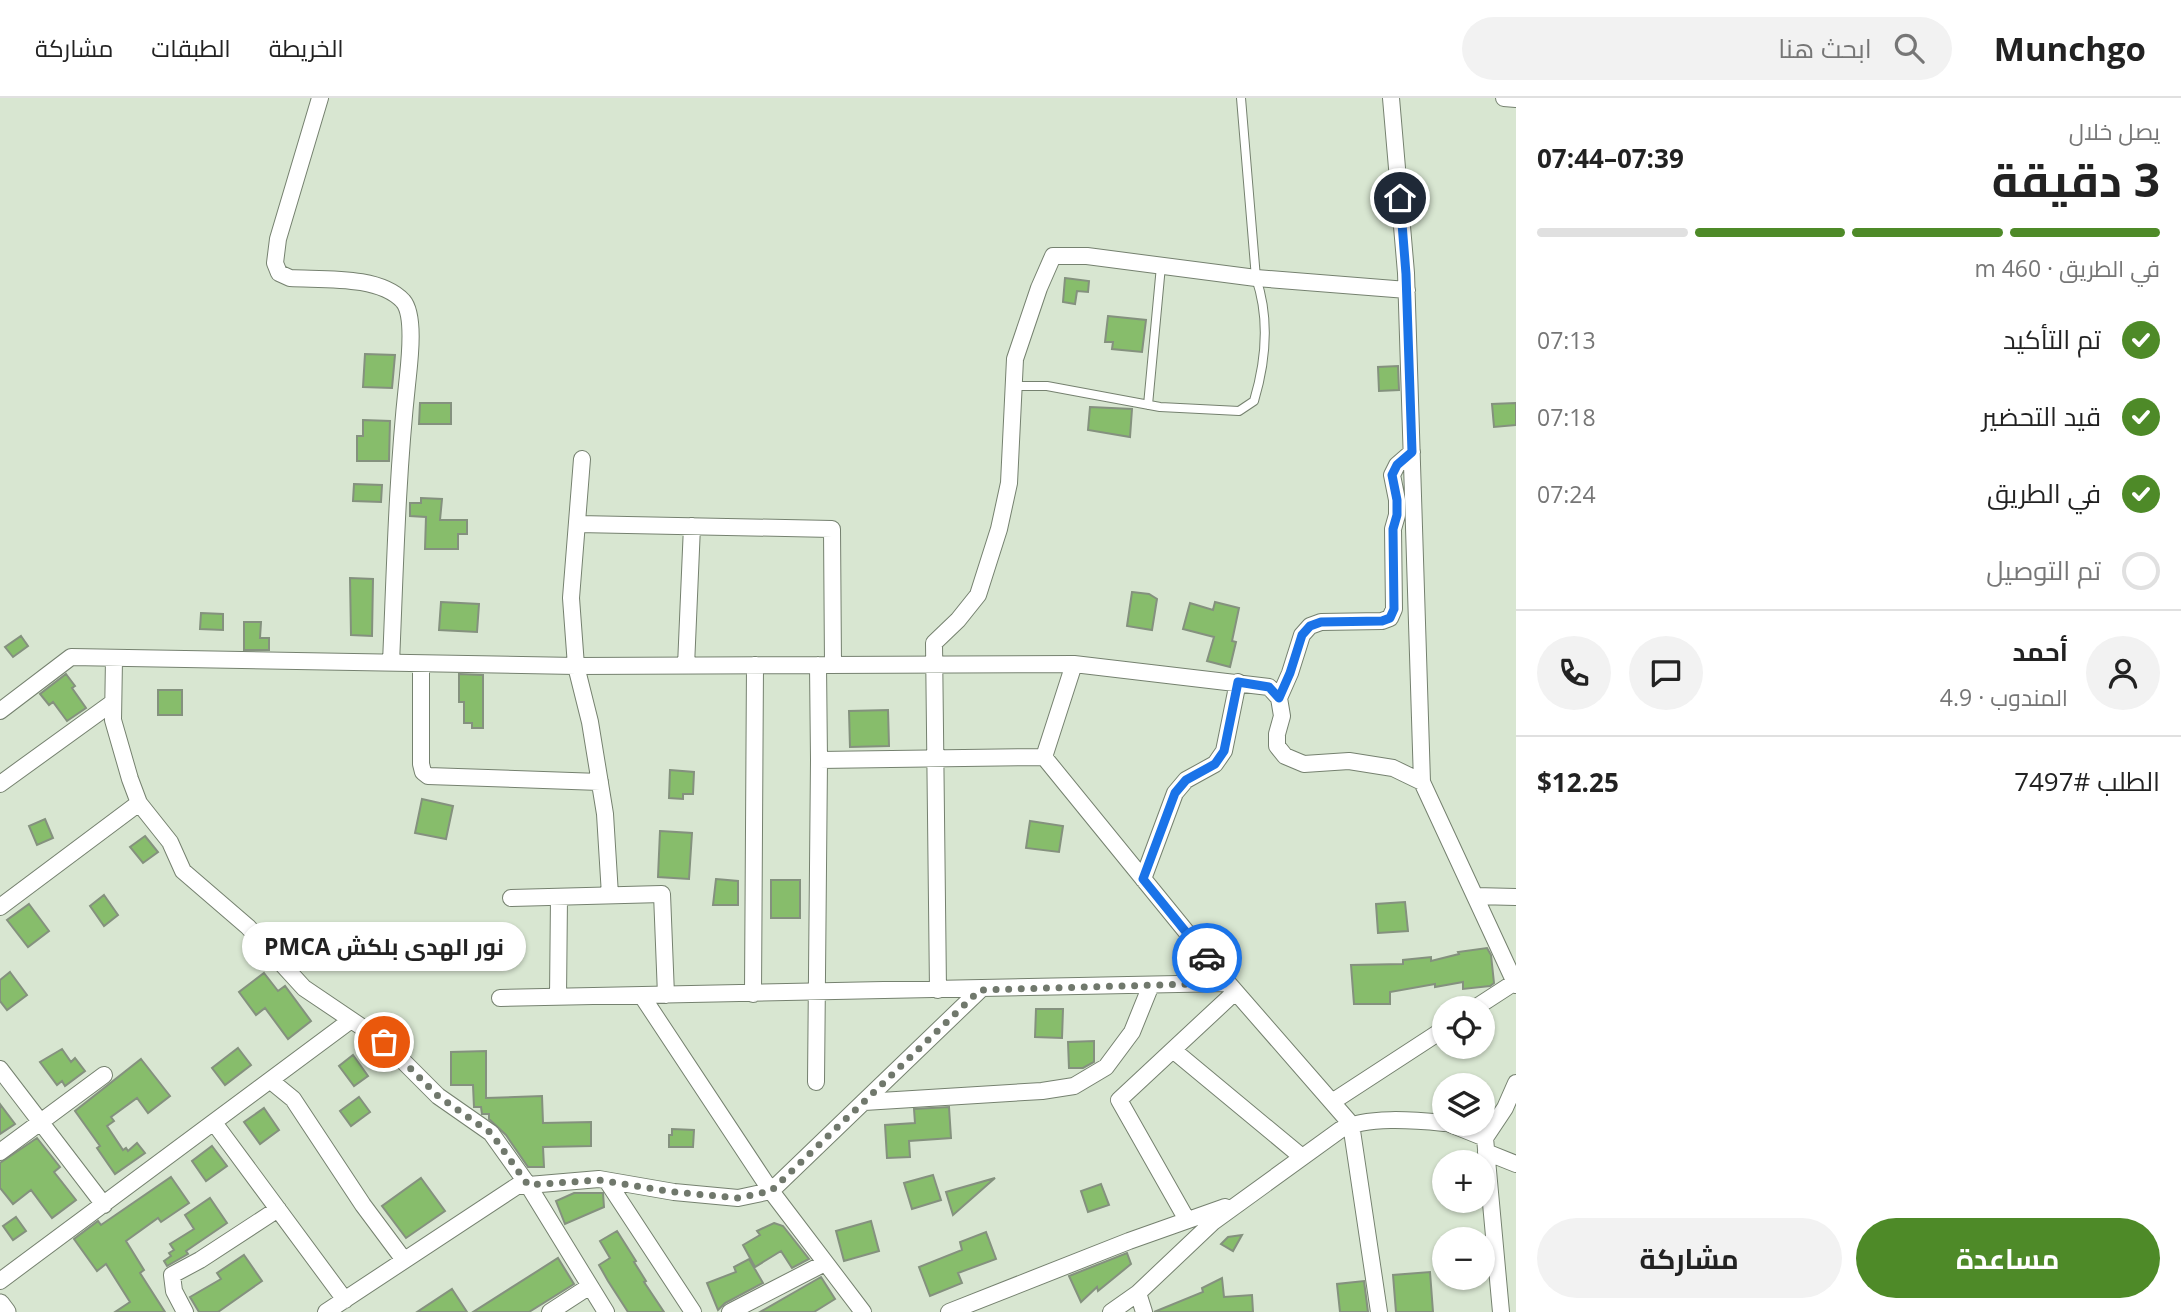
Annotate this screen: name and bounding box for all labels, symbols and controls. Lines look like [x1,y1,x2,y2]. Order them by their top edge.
search box [1462,17,1952,80]
text: Munchgo [1994,26,2146,71]
icon: search [1890,29,1928,67]
text: ابحث هنا [1778,30,1872,66]
text: مشاركة [35,31,113,64]
text: الطبقات [151,31,231,64]
text: الخريطة [269,31,344,64]
text: يصل خلال [2069,115,2160,147]
text: 07:39–07:44 [1537,140,1684,176]
text: 3 دقيقة [1992,148,2160,210]
pin [1370,168,1430,228]
icon: home [1381,179,1419,217]
text: في الطريق · 460 m [1974,252,2160,284]
text: تم التأكيد [2003,321,2101,357]
icon: check [2122,321,2160,359]
text: 07:13 [1537,324,1596,356]
text: قيد التحضير [1982,398,2101,434]
icon: check [2122,398,2160,436]
text: 07:18 [1537,401,1596,433]
text: في الطريق [1987,475,2101,511]
icon: check [2122,475,2160,513]
text: 07:24 [1537,478,1596,510]
text: تم التوصيل [1986,552,2101,588]
text: أحمد [2012,633,2068,669]
button: phone [1537,636,1611,710]
button: chat [1629,636,1703,710]
button: person [2086,636,2160,710]
text: المندوب · 4.9 [1940,681,2068,713]
text: الطلب #7497 [2014,763,2160,799]
text: $12.25 [1537,764,1619,800]
callout: نور الهدى بلكش PMCA [242,923,526,972]
courier [1172,923,1242,993]
text: نور الهدى بلكش PMCA [264,930,504,962]
icon: car [1188,939,1226,977]
map controls [1432,996,1495,1290]
button: locate [1432,996,1495,1059]
pin [354,1012,414,1072]
icon: bag [365,1023,403,1061]
button: layers [1432,1073,1495,1136]
button: + [1432,1150,1495,1213]
button: مشاركة [1537,1218,1842,1298]
button: مساعدة [1856,1218,2160,1298]
button: − [1432,1227,1495,1290]

